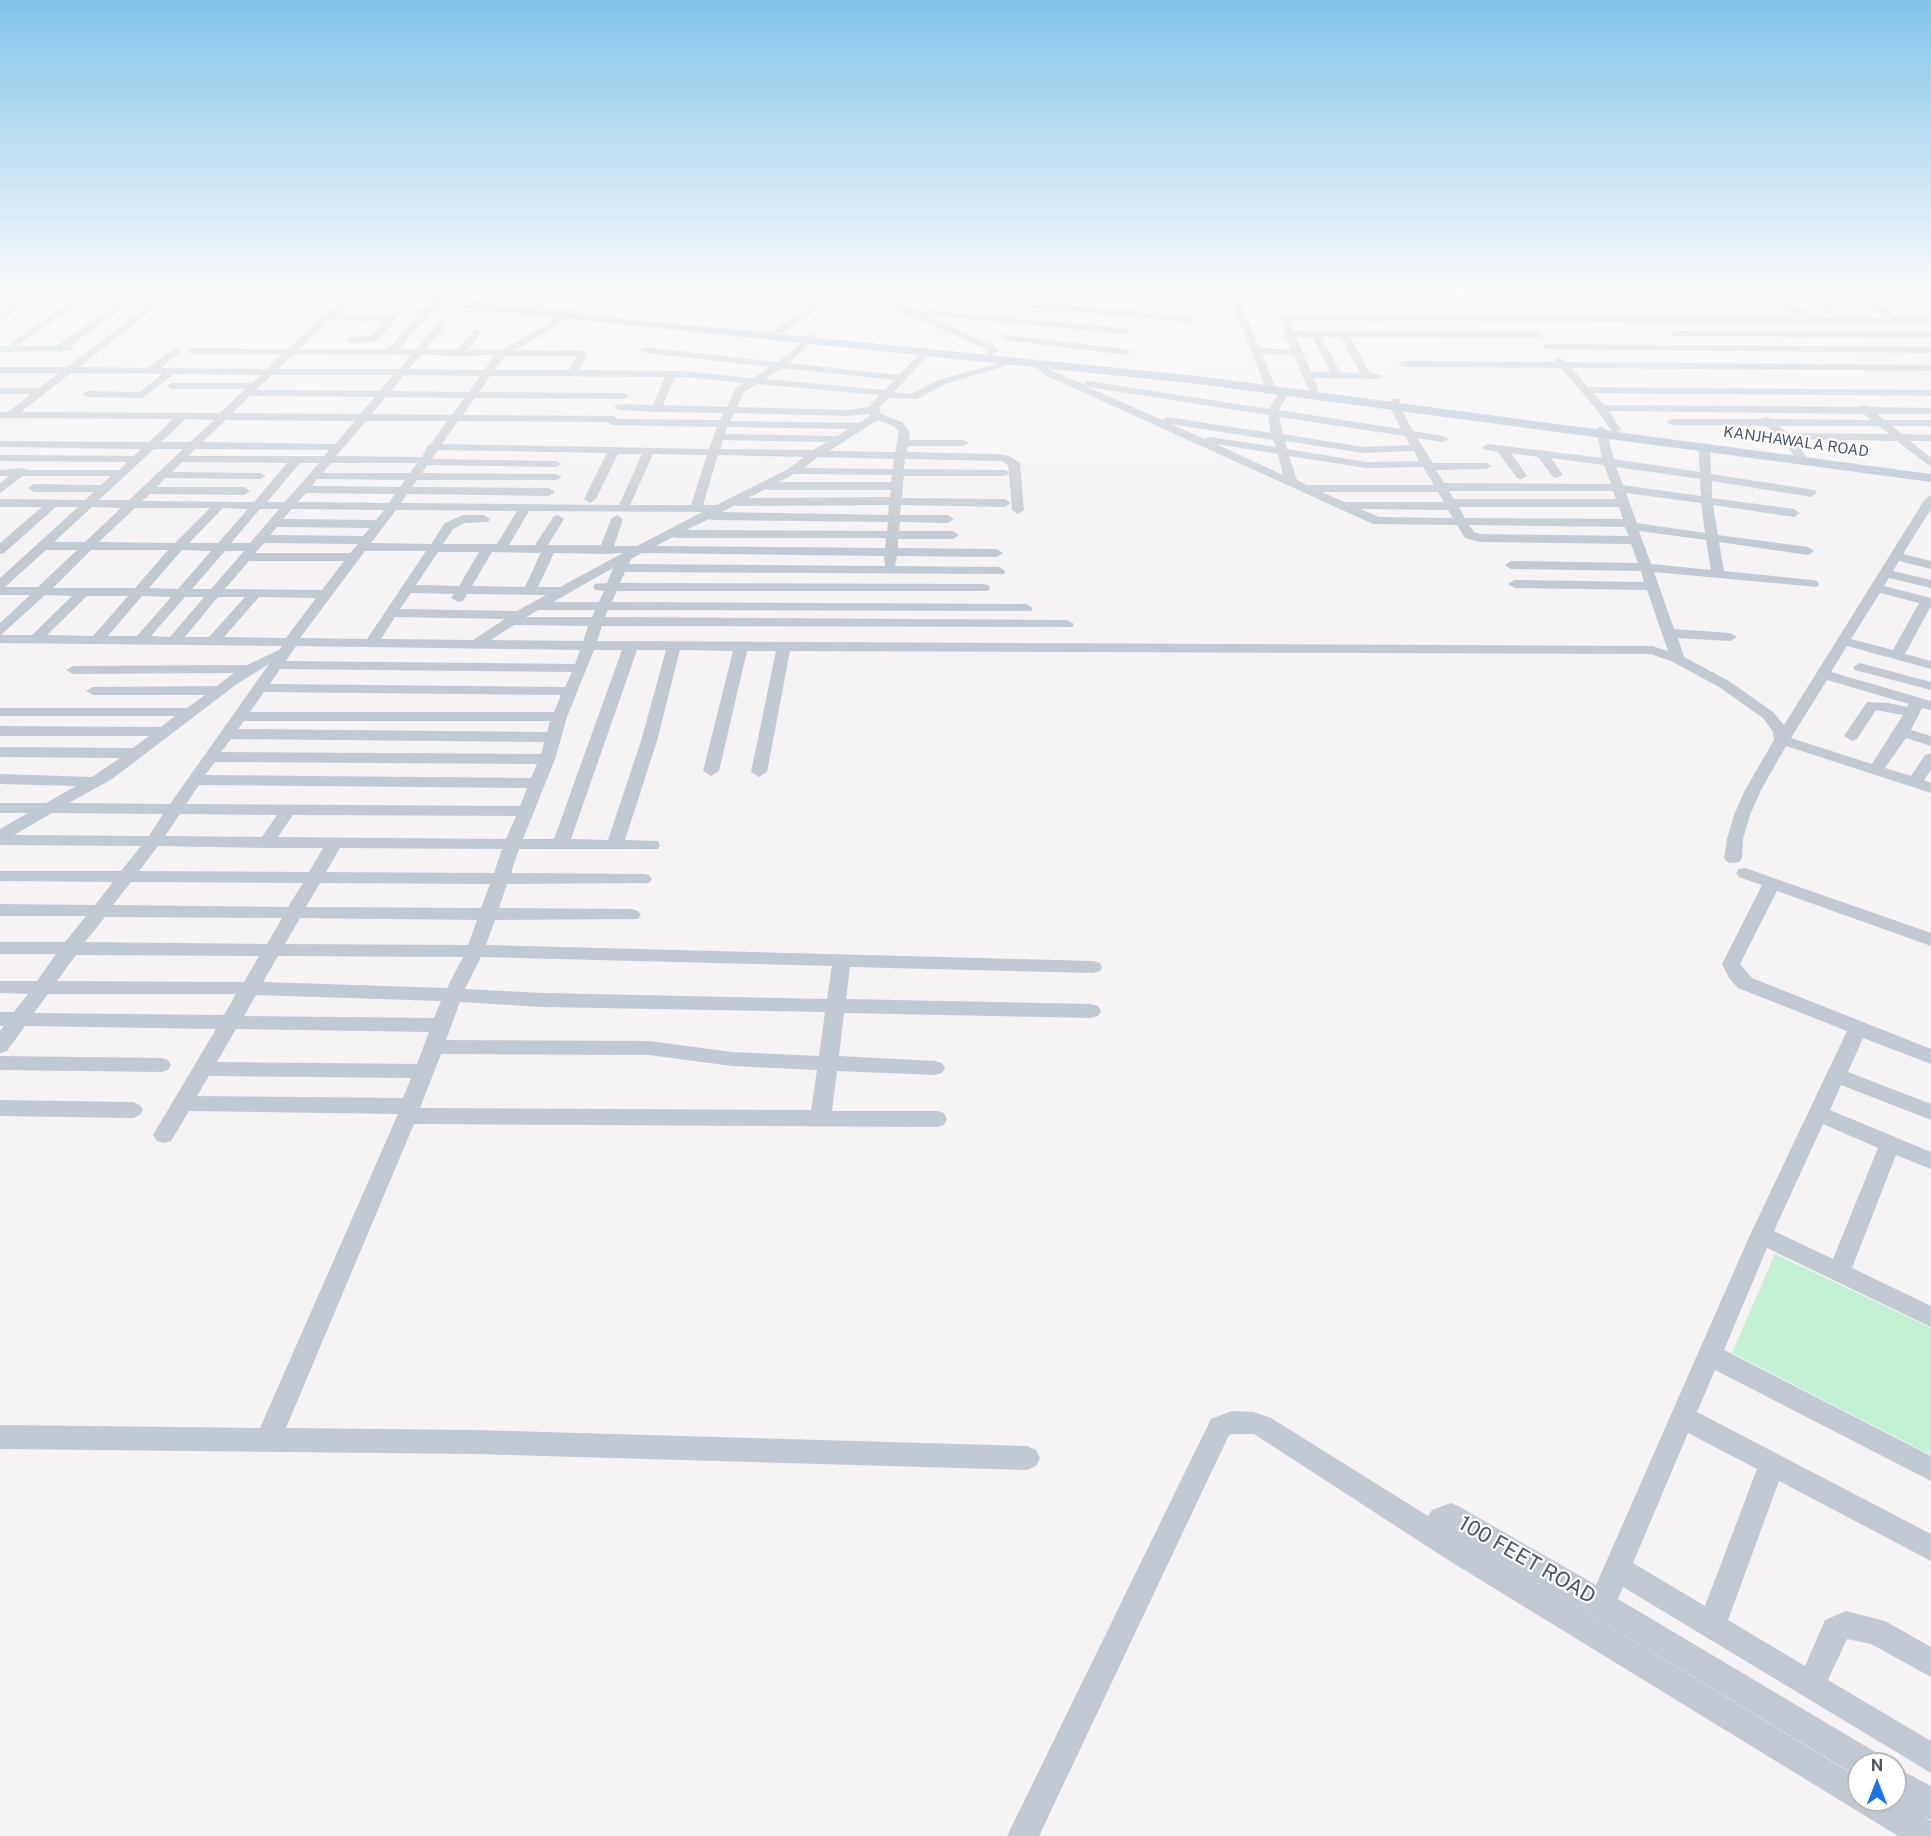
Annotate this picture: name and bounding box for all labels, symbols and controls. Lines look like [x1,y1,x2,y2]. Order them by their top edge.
street label: KANJHAWALA ROAD [1722,423,1870,461]
street label: 100 FEET ROAD [1454,1511,1600,1609]
north arrow [1847,1752,1907,1812]
text: N [1871,1756,1883,1775]

